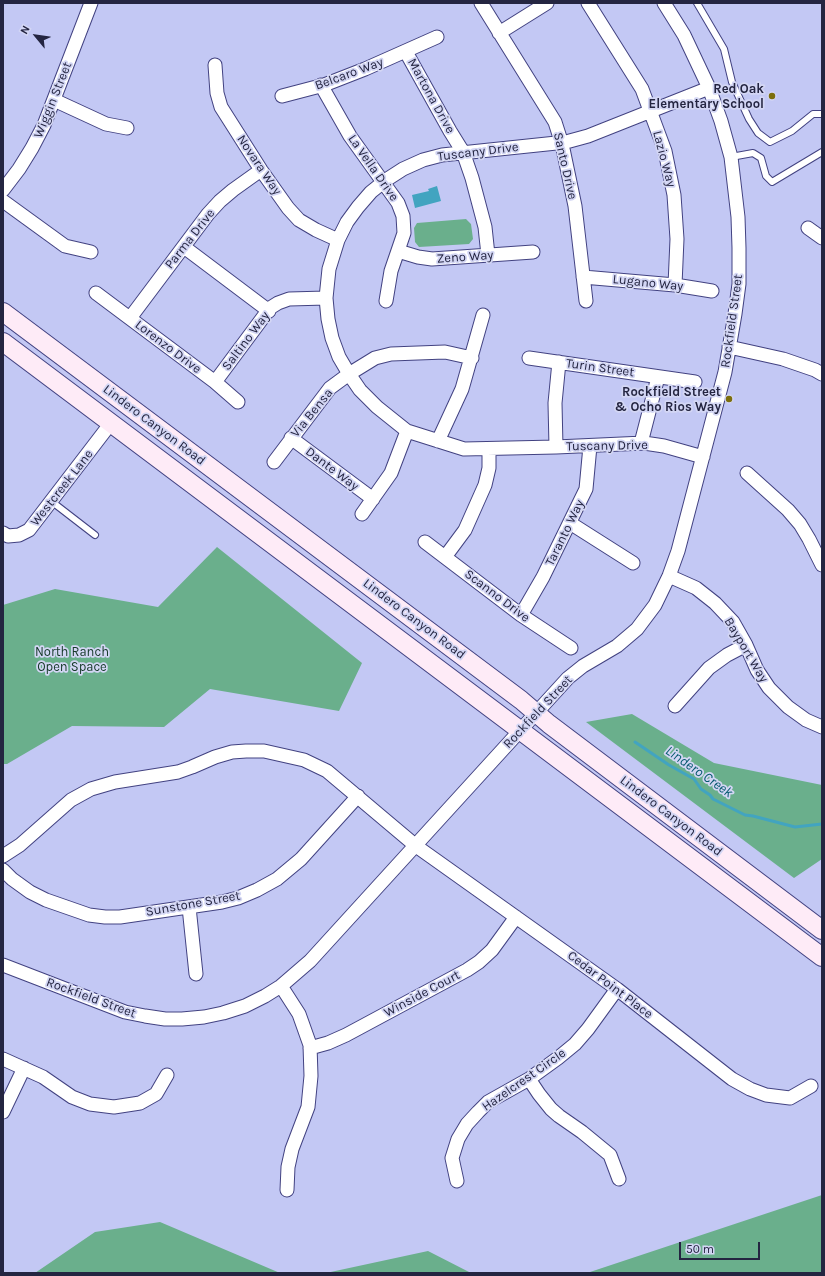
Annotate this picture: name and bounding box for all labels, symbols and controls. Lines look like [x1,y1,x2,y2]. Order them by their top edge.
north arrow [16,16,56,56]
text: N [17,23,33,37]
street label: Belcaro Way [313,54,385,94]
street label: Martona Drive [404,56,458,136]
street label: Wiggin Street [31,60,75,140]
place label: Red Oak Elementary School [649,81,764,112]
marker: Red Oak Elementary School [767,91,777,101]
street label: Lazio Way [649,129,679,189]
street label: Santo Drive [550,131,580,201]
street label: Novara Way [233,132,285,198]
street label: La Vella Drive [344,132,402,204]
street label: Tuscany Drive [437,139,519,165]
street label: Parma Drive [162,206,218,272]
street label: Zeno Way [436,247,494,267]
street label: Lugano Way [612,272,684,294]
street label: Rockfield Street [718,273,746,369]
street label: Saltino Way [219,308,273,374]
street label: Lorenzo Drive [132,317,204,377]
street label: Turin Street [565,355,635,381]
street label: Lindero Canyon Road [100,381,208,469]
place label: Rockfield Street & Ocho Rios Way [615,384,721,415]
street label: Via Bensa [288,386,336,440]
marker: Rockfield Street & Ocho Rios Way [724,394,734,404]
street label: Tuscany Drive [566,437,648,455]
street label: Dante Way [302,444,362,494]
street label: Westcreek Lane [27,447,97,529]
street label: Taranto Way [542,497,588,569]
street label: Scanno Drive [461,566,533,626]
street label: Lindero Canyon Road [360,575,468,663]
street label: Bayport Way [720,615,772,685]
park label: North Ranch Open Space [35,644,109,675]
street label: Rockfield Street [500,672,576,752]
water label: Lindero Creek [662,743,736,801]
street label: Lindero Canyon Road [617,772,725,860]
street label: Sunstone Street [145,888,241,920]
street label: Cedar Point Place [564,948,656,1022]
street label: Winside Court [381,967,463,1021]
street label: Rockfield Street [44,975,138,1021]
street label: Hazelcrest Circle [479,1045,569,1115]
scale bar [681,1234,762,1260]
text: 50 m [686,1242,714,1256]

